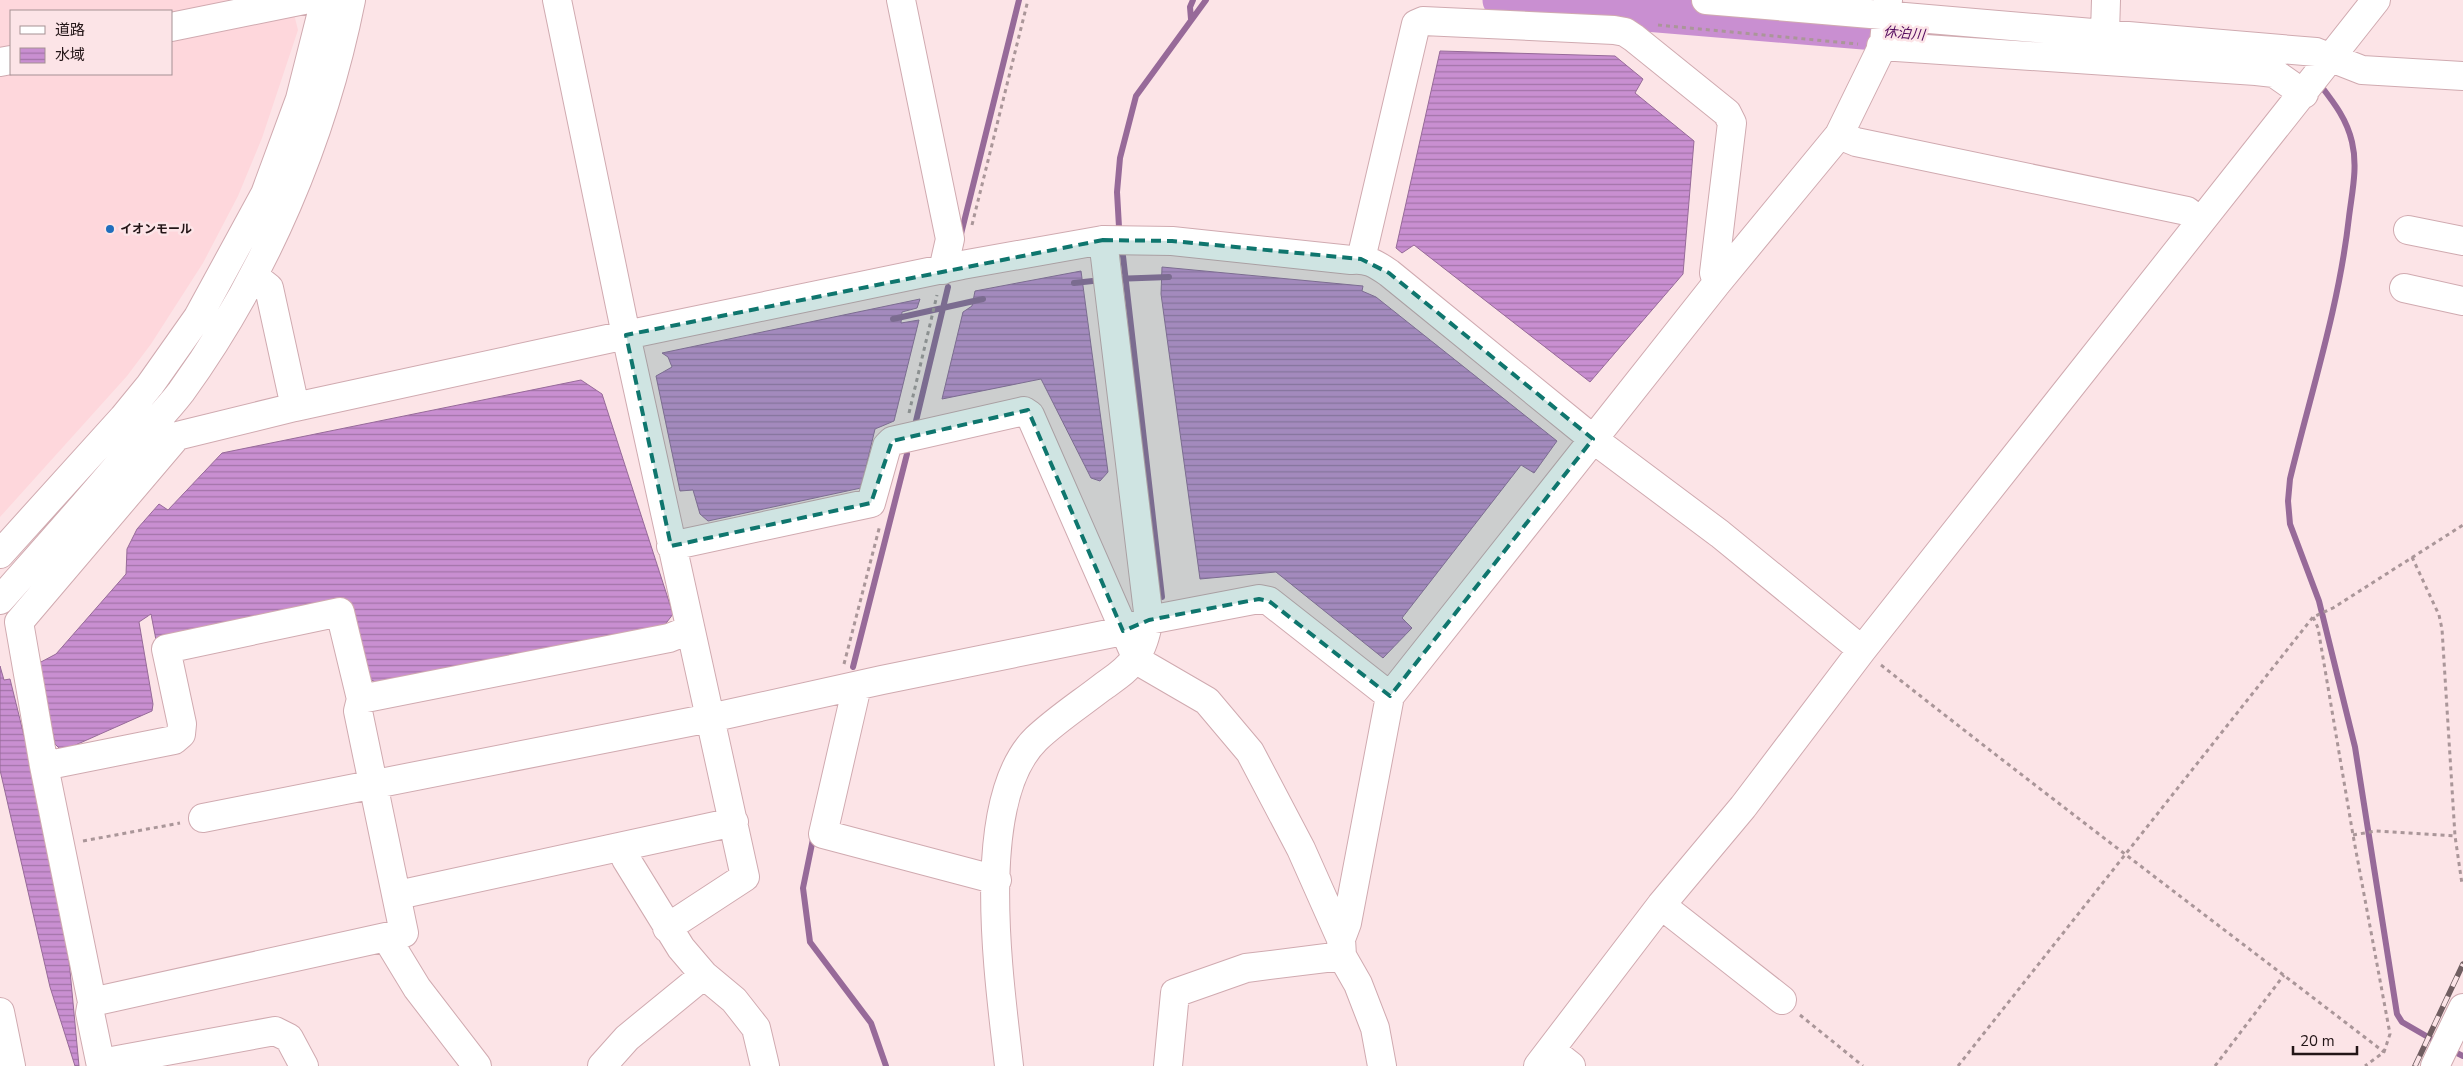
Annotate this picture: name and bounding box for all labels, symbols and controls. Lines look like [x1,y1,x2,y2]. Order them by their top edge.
legend [10,10,172,75]
text: 道路 [55,20,85,40]
water label: 休泊川 [1882,22,1928,45]
text: 水域 [55,45,85,65]
place label: イオンモール [120,221,192,237]
marker: イオンモール [104,223,116,235]
scale bar [2293,1024,2357,1056]
text: 20 m [2300,1031,2335,1051]

